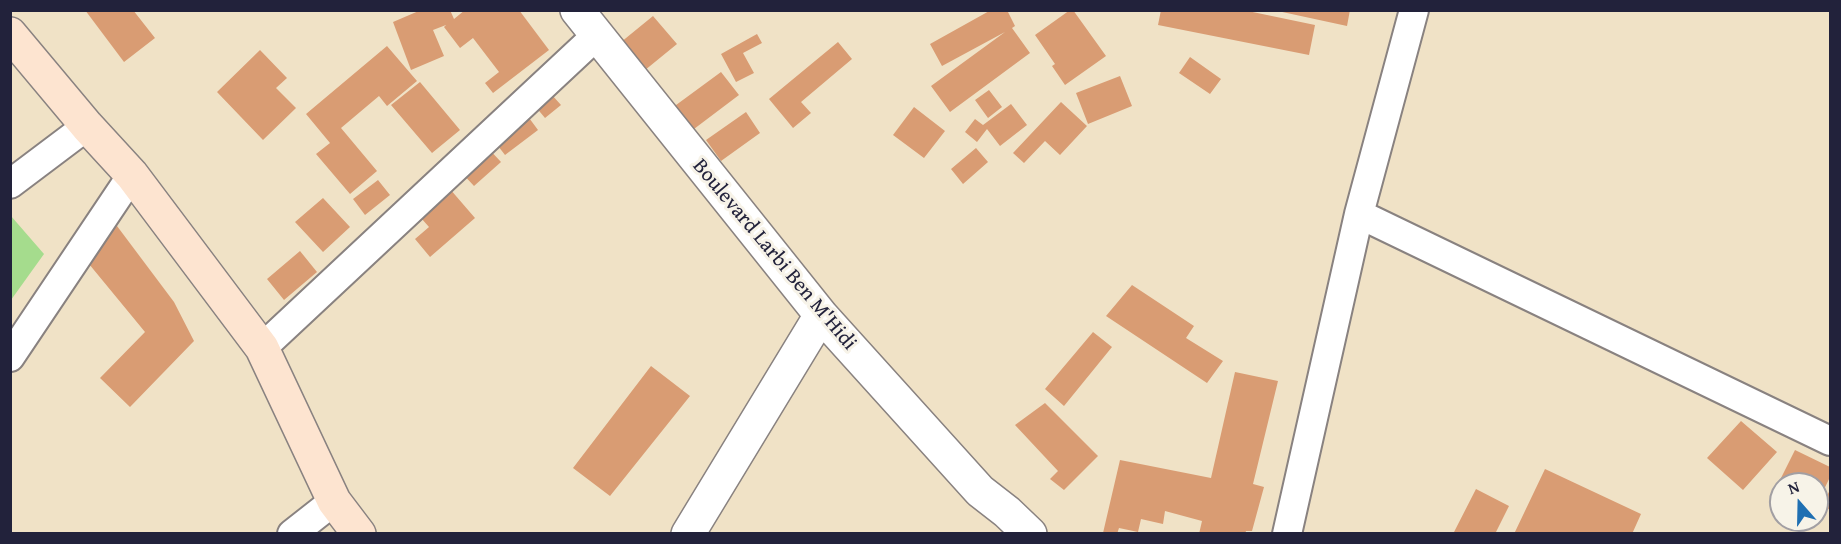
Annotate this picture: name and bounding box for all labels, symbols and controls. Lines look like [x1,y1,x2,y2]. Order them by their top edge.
street label: Boulevard Larbi Ben M'Hidi [687,154,861,356]
north arrow [1769,472,1829,532]
text: N [1784,474,1803,500]

